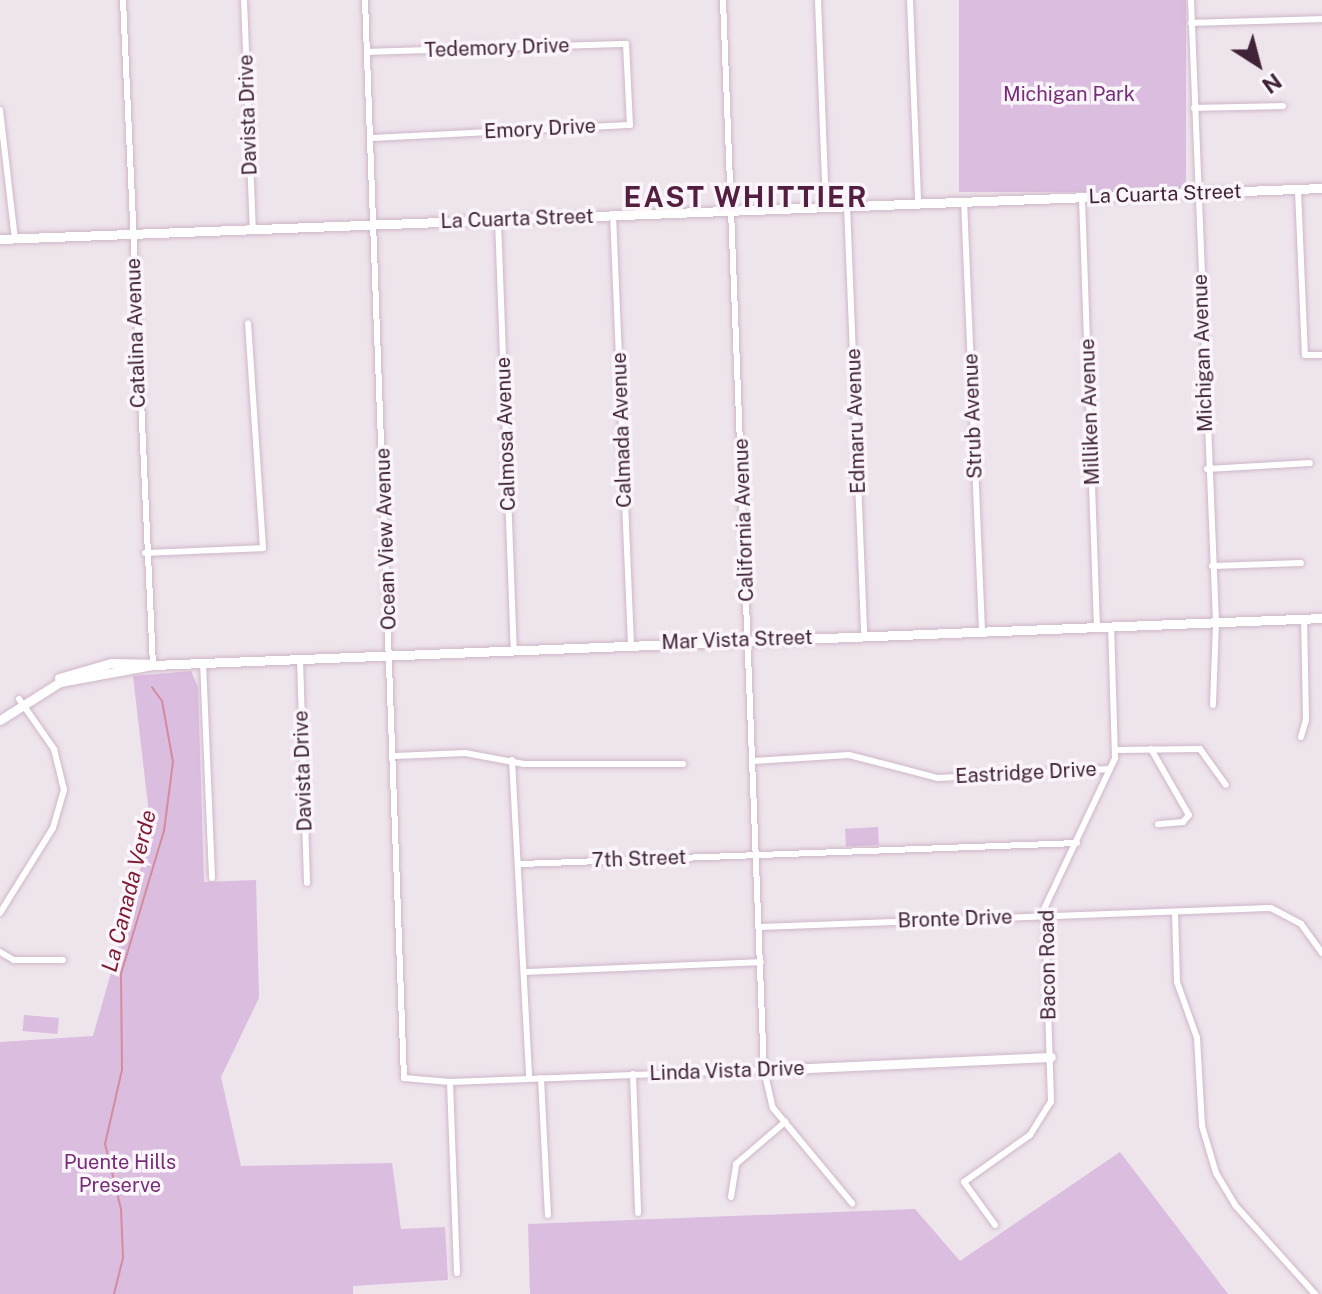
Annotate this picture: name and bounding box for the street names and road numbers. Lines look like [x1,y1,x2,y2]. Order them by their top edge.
street label: Tedemory Drive [424,33,570,63]
street label: Davista Drive [234,54,262,176]
street label: Emory Drive [483,114,597,144]
street label: La Cuarta Street [1088,179,1242,209]
street label: La Cuarta Street [440,204,594,234]
street label: Catalina Avenue [121,258,151,408]
street label: Michigan Avenue [1188,274,1218,432]
street label: Milliken Avenue [1075,338,1105,486]
street label: Edmaru Avenue [841,348,871,494]
street label: Calmada Avenue [607,352,637,508]
street label: Strub Avenue [959,353,987,479]
street label: Calmosa Avenue [491,357,521,511]
street label: California Avenue [729,438,759,602]
street label: Ocean View Avenue [371,447,401,631]
street label: Mar Vista Street [661,625,813,655]
street label: Davista Drive [289,710,317,832]
street label: Eastridge Drive [955,757,1097,789]
street label: 7th Street [591,845,687,873]
street label: Bronte Drive [897,905,1013,933]
street label: Bacon Road [1035,910,1061,1020]
street label: Linda Vista Drive [649,1056,805,1086]

